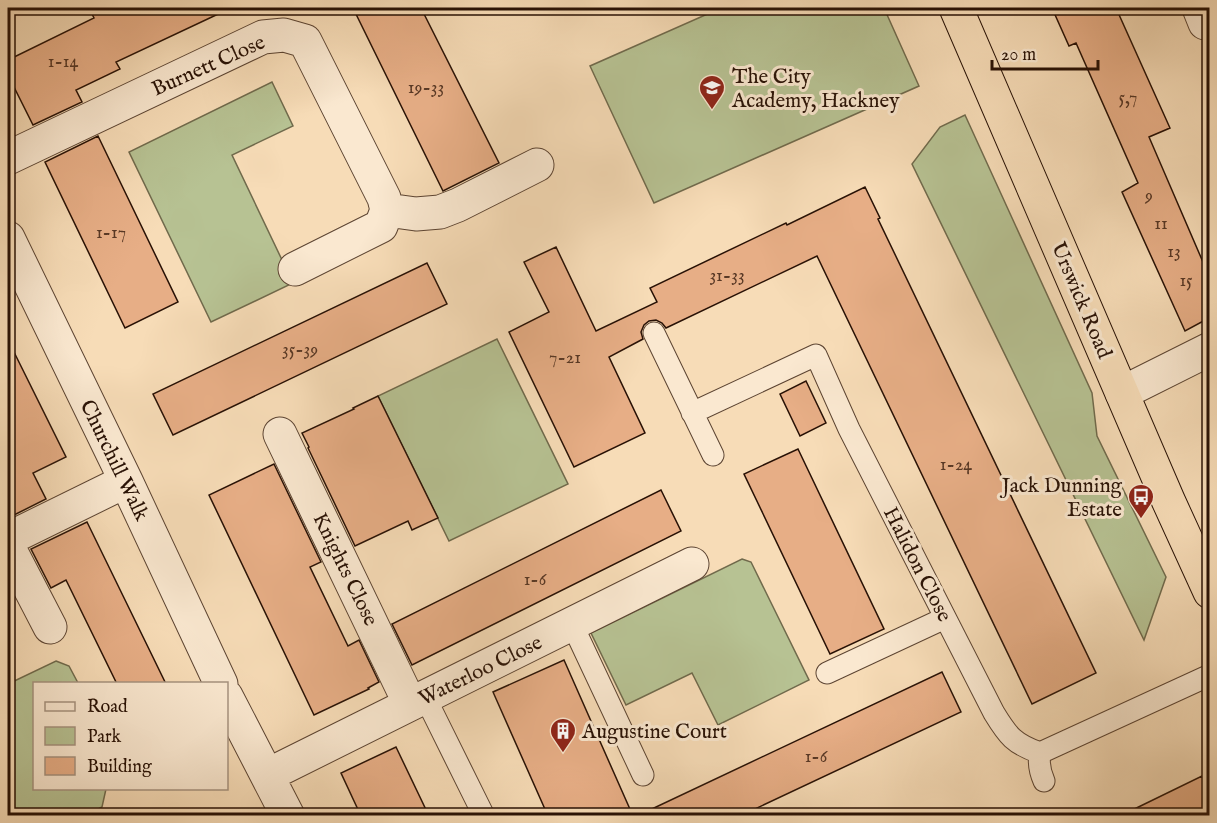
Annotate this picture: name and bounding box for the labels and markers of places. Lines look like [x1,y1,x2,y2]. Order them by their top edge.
place label: The City Academy, Hackney [731,64,900,115]
school or university icon: The City Academy, Hackney [697,73,727,111]
place label: Jack Dunning Estate [1000,473,1123,524]
bus stop icon: Jack Dunning Estate [1126,482,1156,520]
building icon: Augustine Court [548,716,578,754]
place label: Augustine Court [581,719,727,746]

